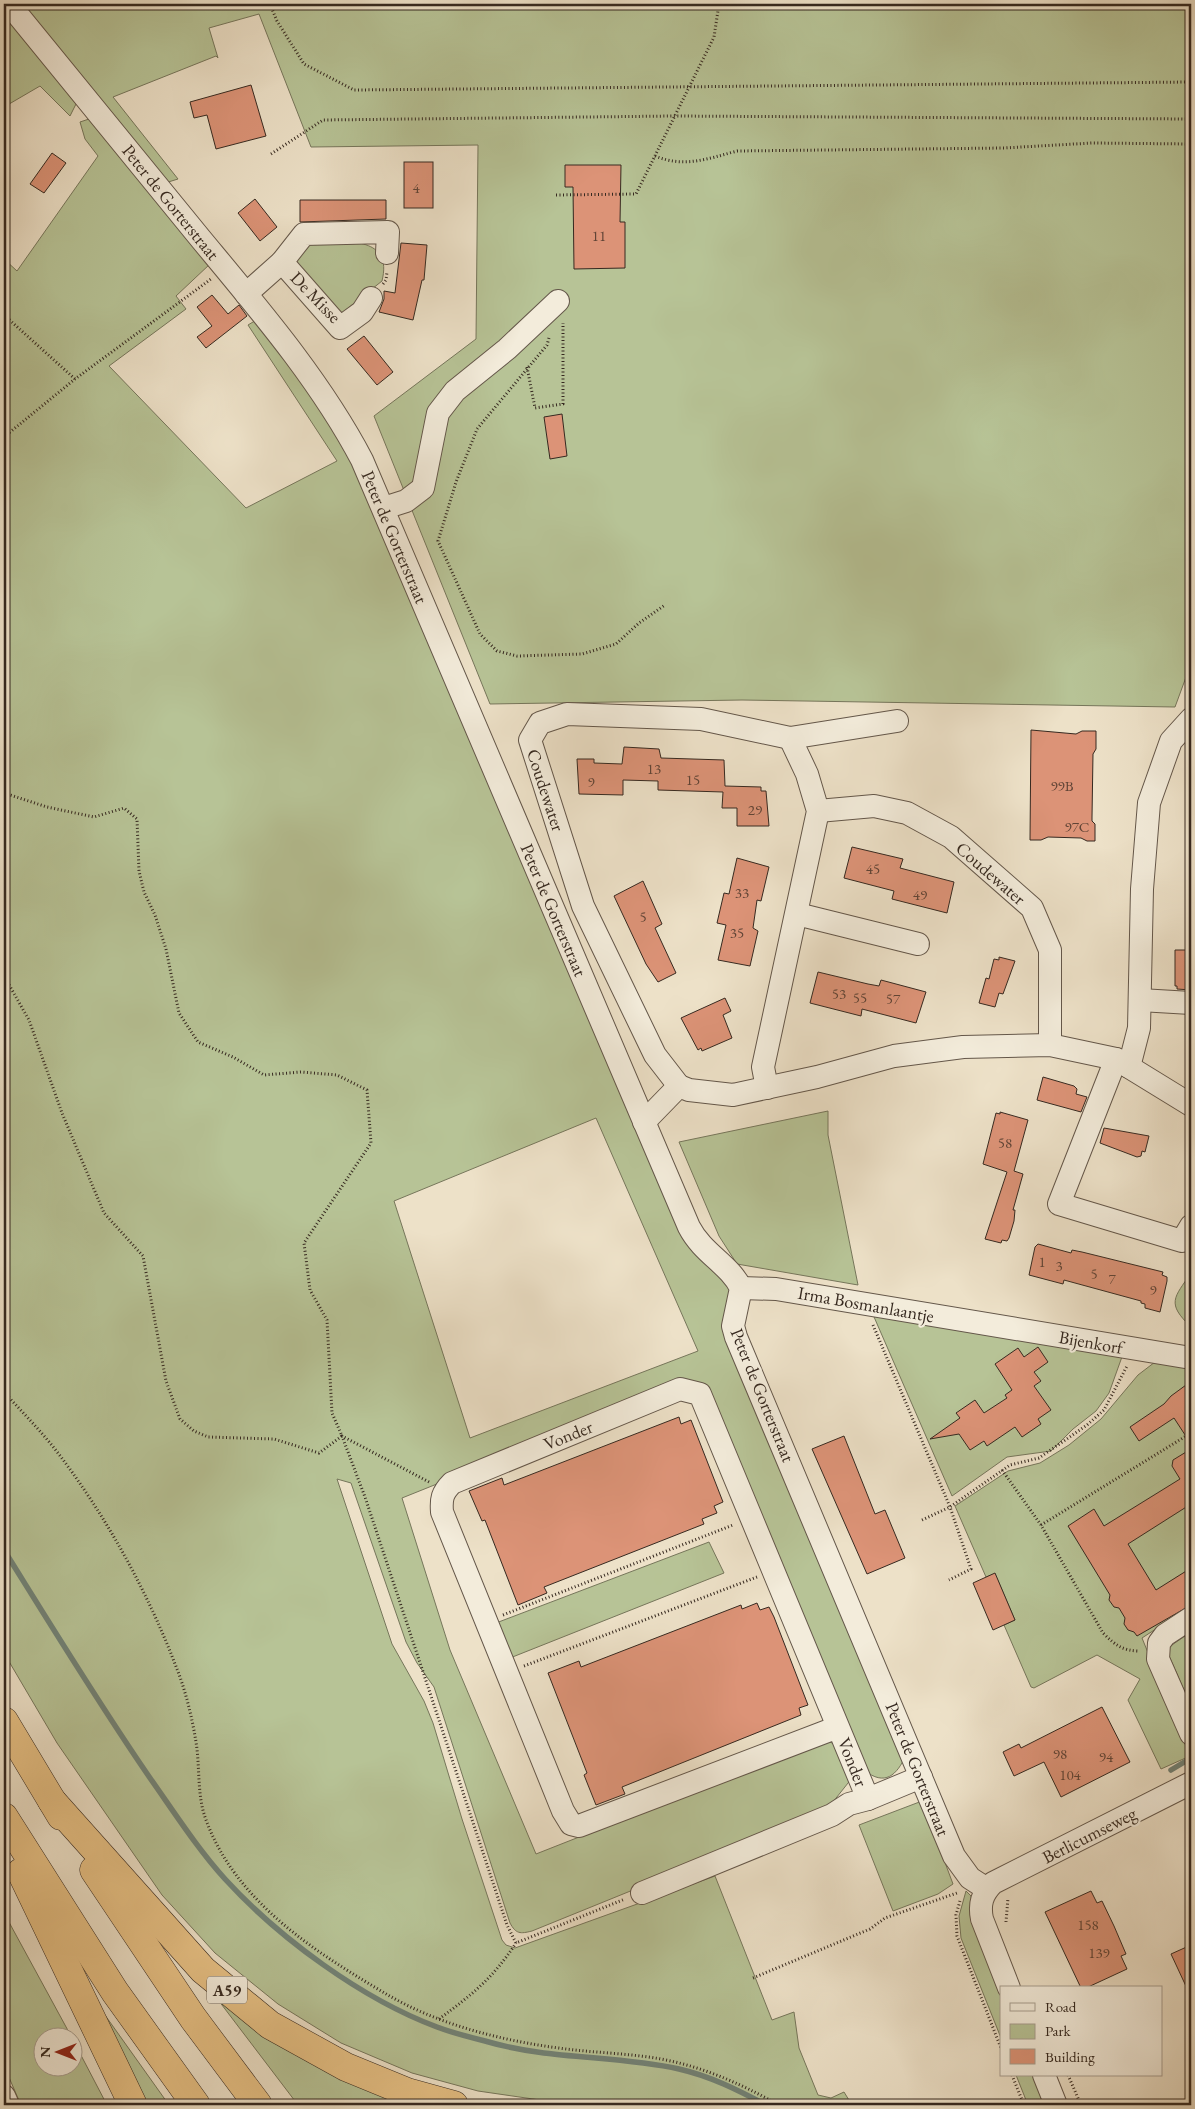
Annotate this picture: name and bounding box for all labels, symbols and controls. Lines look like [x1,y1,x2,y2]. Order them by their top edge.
street label: Peter de Gorterstraat [117,139,225,265]
house number: 4 [412,178,420,197]
house number: 11 [592,226,606,245]
street label: De Misse [286,266,346,328]
street label: Peter de Gorterstraat [357,467,434,607]
street label: Coudewater [522,746,570,834]
house number: 13 [647,759,661,778]
house number: 15 [686,770,700,789]
house number: 9 [587,772,595,791]
house number: 99B [1050,776,1074,795]
house number: 29 [748,800,762,819]
house number: 97C [1064,817,1090,836]
street label: Coudewater [951,836,1031,910]
street label: Peter de Gorterstraat [516,840,593,980]
house number: 45 [866,859,880,878]
house number: 33 [735,883,749,902]
house number: 49 [913,885,927,904]
house number: 5 [639,907,647,926]
house number: 35 [730,923,744,942]
house number: 53 [832,984,846,1003]
house number: 55 [853,988,867,1007]
house number: 57 [886,989,901,1008]
house number: 58 [998,1133,1012,1152]
house number: 1 [1038,1252,1046,1271]
house number: 3 [1055,1256,1063,1275]
house number: 5 [1090,1264,1098,1283]
house number: 7 [1108,1269,1116,1288]
house number: 9 [1149,1280,1157,1299]
street label: Irma Bosmanlaantje [796,1281,936,1327]
street label: Peter de Gorterstraat [726,1325,800,1466]
street label: Bijenkorf [1057,1325,1127,1359]
street label: Vonder [540,1415,596,1455]
street label: Peter de Gorterstraat [881,1699,955,1840]
street label: Vonder [833,1734,873,1790]
house number: 98 [1053,1744,1067,1763]
house number: 94 [1099,1747,1114,1766]
house number: 104 [1059,1765,1082,1784]
street label: Berlicumseweg [1038,1801,1140,1869]
house number: 158 [1077,1915,1099,1934]
house number: 139 [1088,1943,1110,1962]
road number: A59 [207,1976,247,2004]
legend [1000,1986,1162,2076]
text: Road [1045,1997,1077,2016]
text: Park [1045,2021,1072,2040]
north arrow [32,2026,82,2076]
text: N [36,2046,54,2058]
text: Building [1045,2047,1095,2066]

